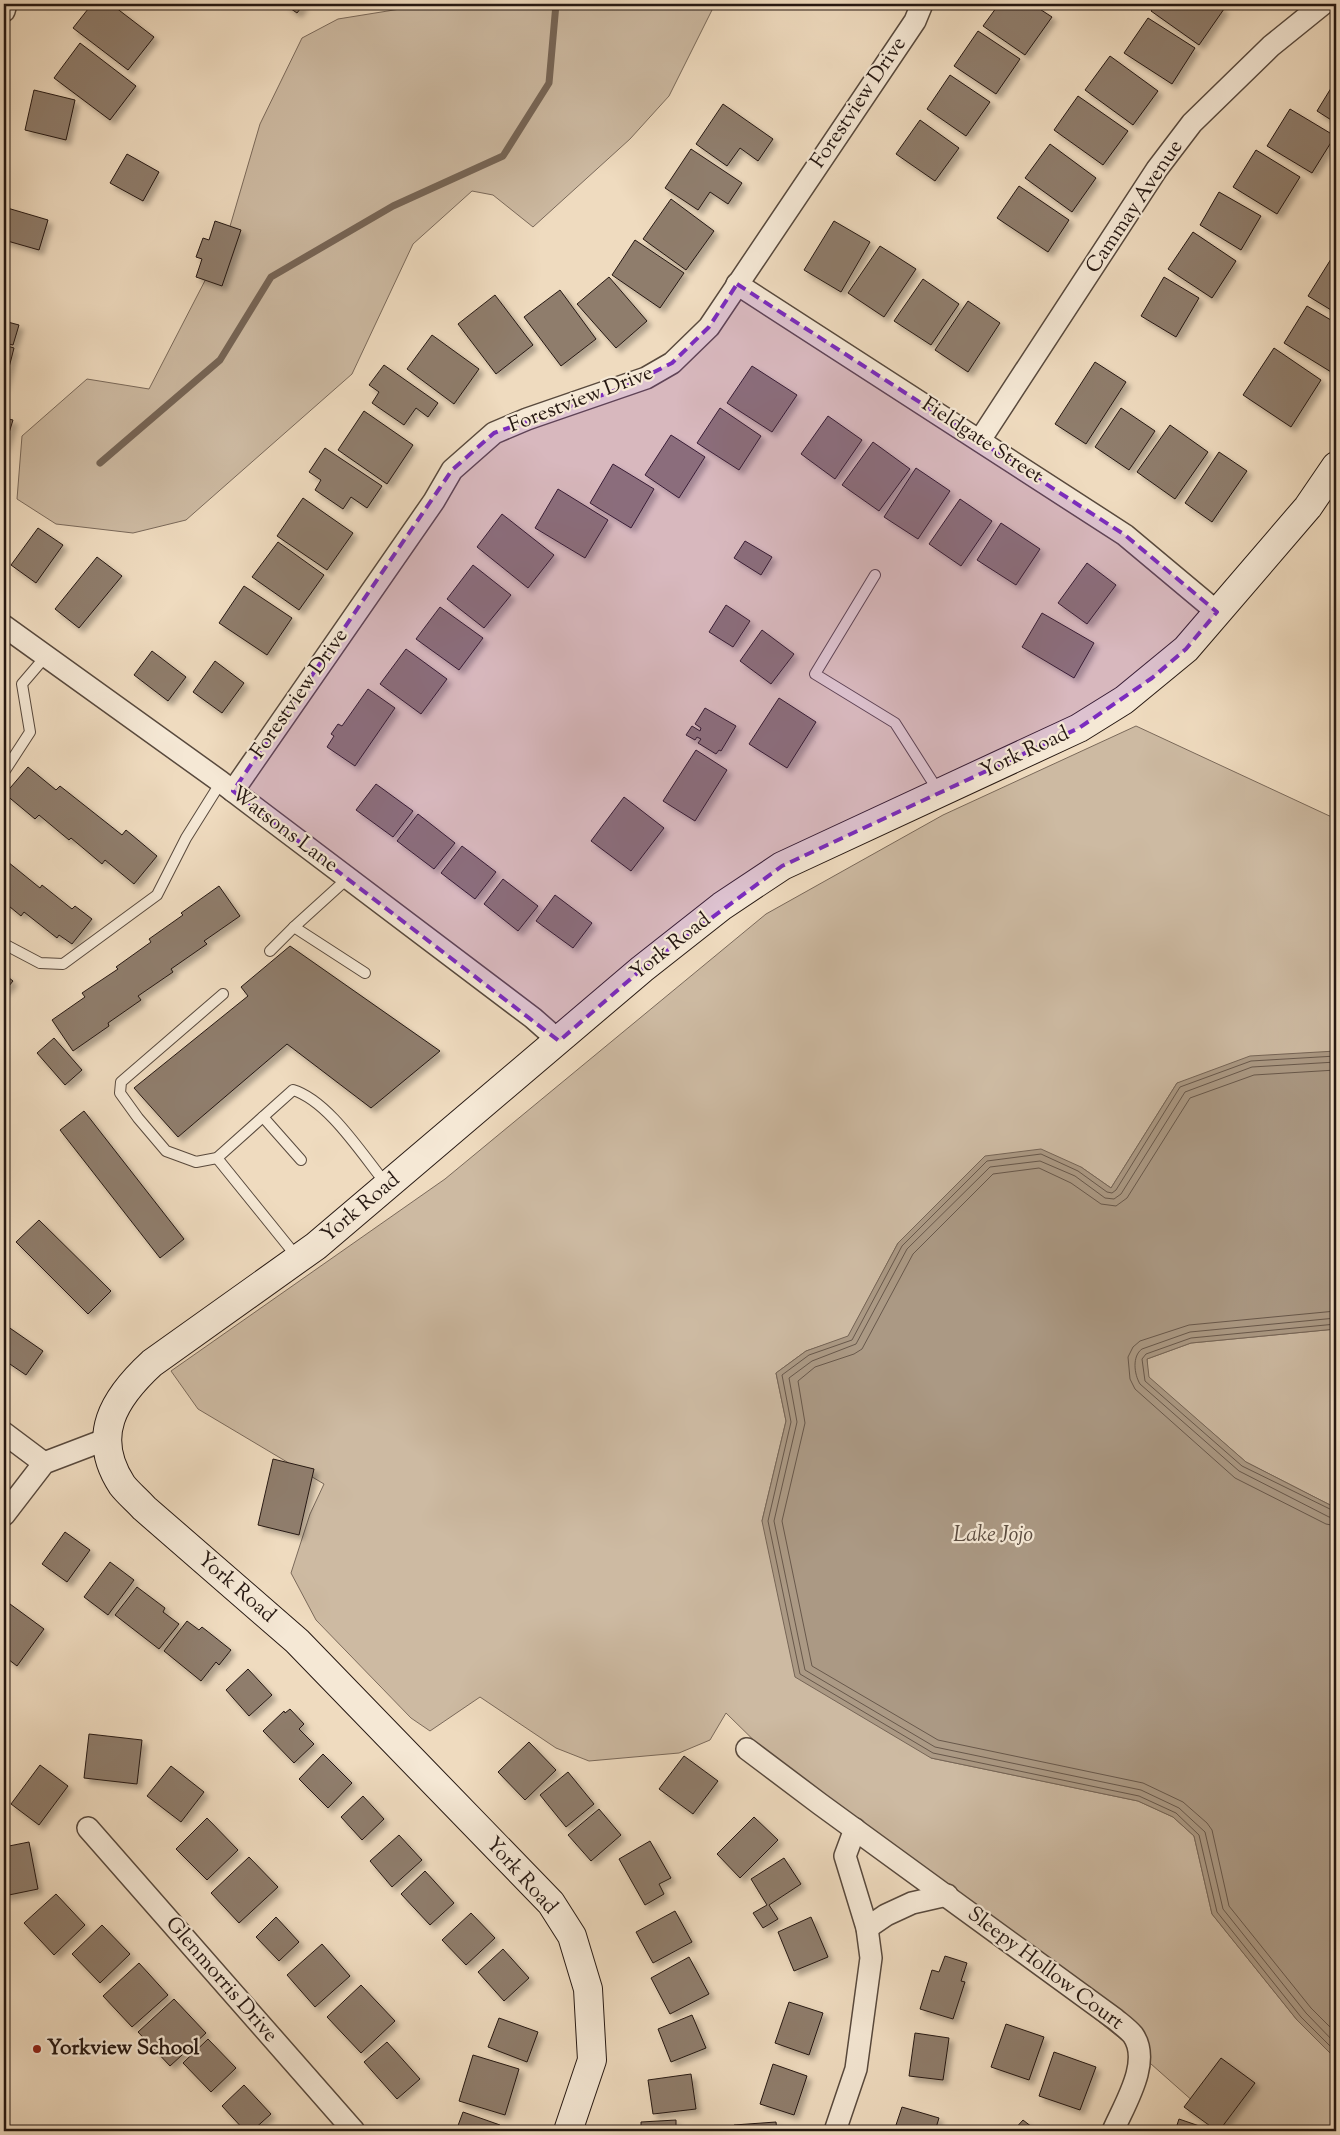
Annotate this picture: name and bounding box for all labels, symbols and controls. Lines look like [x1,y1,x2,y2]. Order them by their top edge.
street label: Forestview Drive [804,31,914,175]
street label: Cammay Avenue [1079,134,1191,280]
street label: Forestview Drive [504,359,658,441]
street label: Fieldgate Street [915,390,1049,492]
street label: Forestview Drive [244,623,356,765]
street label: York Road [975,719,1075,787]
street label: Watsons Lane [224,780,344,880]
street label: York Road [624,906,718,988]
street label: York Road [315,1166,407,1250]
water label: Lake Jojo [953,1520,1033,1552]
street label: York Road [190,1545,282,1631]
street label: York Road [478,1831,564,1922]
street label: Sleepy Hollow Court [960,1900,1130,2038]
street label: Glenmorris Drive [158,1910,284,2050]
place label: Yorkview School [47,2034,200,2064]
marker: Yorkview School [31,2043,43,2055]

